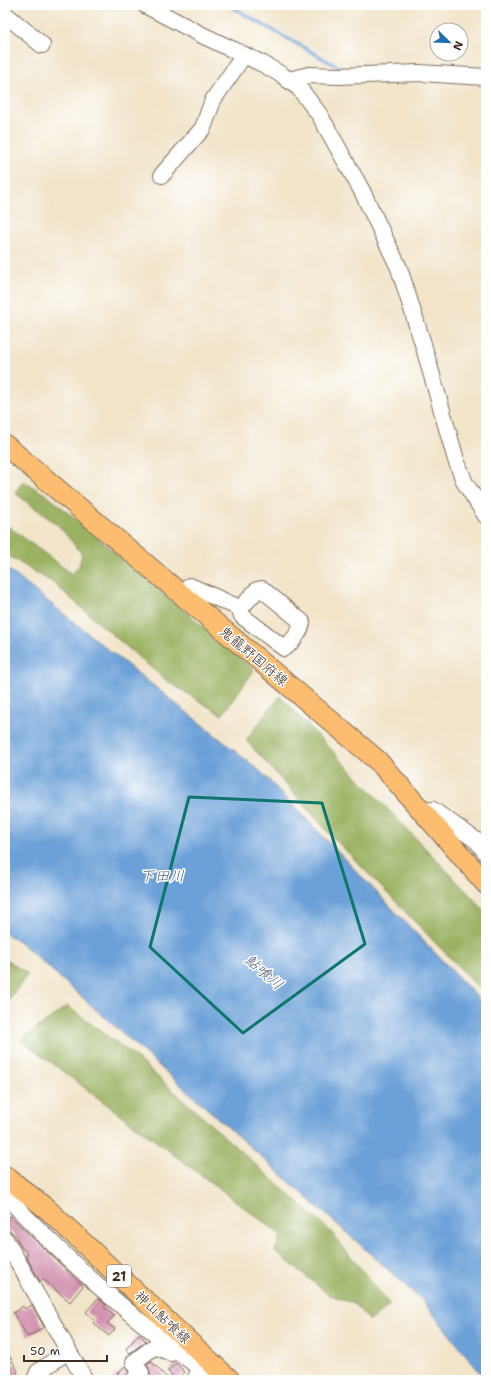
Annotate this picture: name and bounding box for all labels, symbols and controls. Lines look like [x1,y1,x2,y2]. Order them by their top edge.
north arrow [429,22,469,62]
text: N [449,39,466,53]
street label: 鬼籠野国府線 [216,622,292,690]
water label: 下田川 [139,866,185,886]
water label: 鮎喰川 [240,950,288,994]
road number: 21 [107,1265,131,1287]
street label: 神山鮎喰線 [131,1287,195,1347]
scale bar [24,1337,107,1363]
text: 50 m [30,1343,60,1359]

